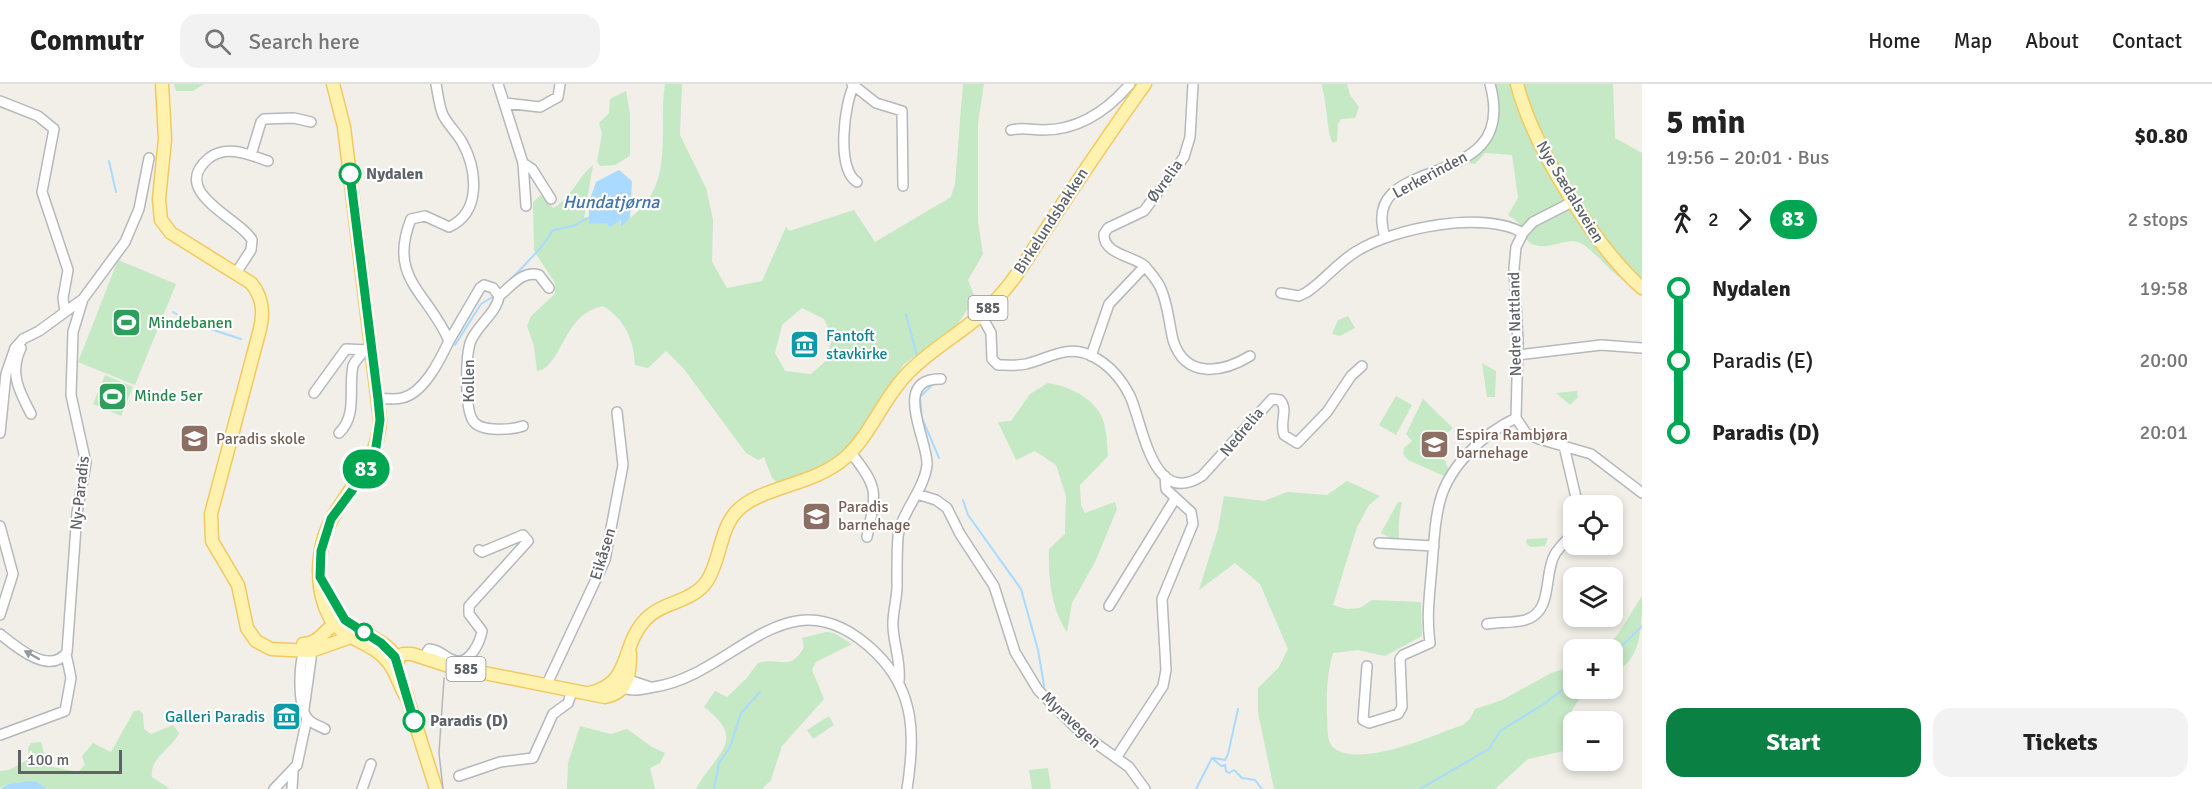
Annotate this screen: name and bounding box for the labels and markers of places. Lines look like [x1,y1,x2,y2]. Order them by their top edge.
marker: Nydalen [339,163,361,185]
place label: Nydalen [366,164,424,184]
sports icon: Mindebanen [111,307,143,339]
place label: Mindebanen [148,313,233,333]
place label: Fantoft stavkirke [826,326,888,364]
museum icon: Fantoft stavkirke [789,329,821,361]
sports icon: Minde 5er [97,380,129,412]
place label: Minde 5er [134,386,203,406]
school or university icon: Paradis skole [179,423,211,455]
place label: Espira Rambjøra barnehage [1456,425,1568,463]
school or university icon: Espira Rambjøra barnehage [1419,428,1451,460]
place label: Paradis skole [216,429,306,449]
place label: Paradis barnehage [838,497,910,535]
school or university icon: Paradis barnehage [801,500,833,532]
unlabelled marker [355,623,373,641]
museum icon: Galleri Paradis [270,701,302,733]
place label: Galleri Paradis [165,707,265,727]
marker: Paradis (D) [403,710,425,732]
place label: Paradis (D) [430,711,508,731]

